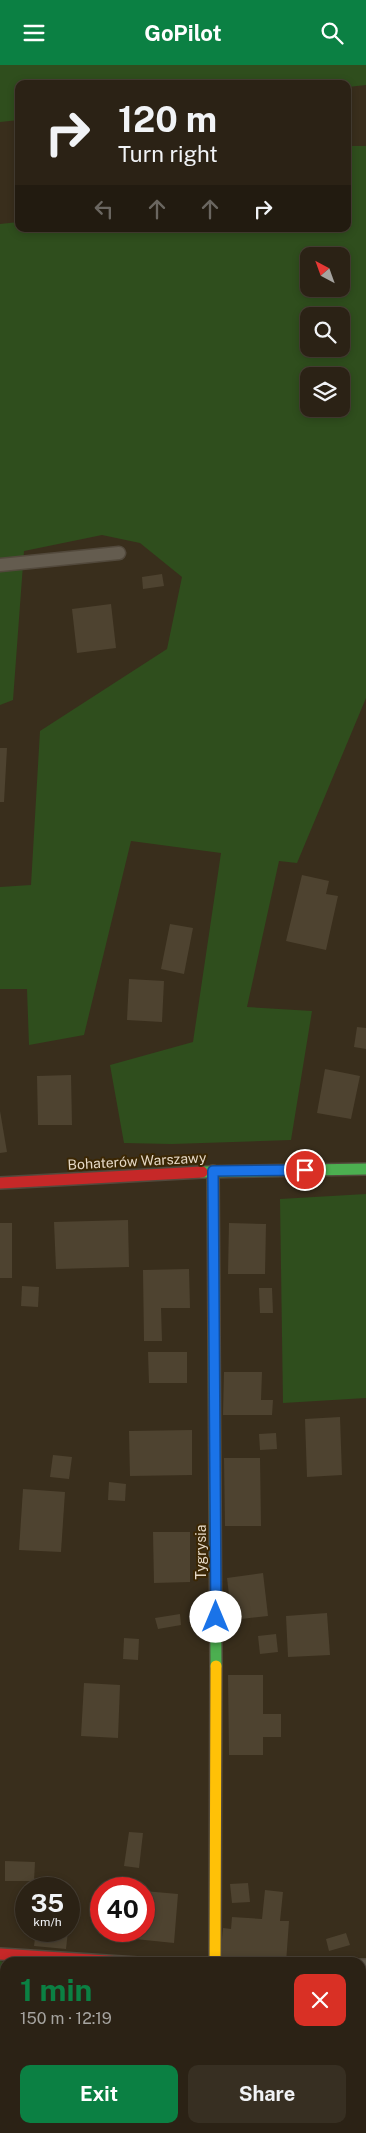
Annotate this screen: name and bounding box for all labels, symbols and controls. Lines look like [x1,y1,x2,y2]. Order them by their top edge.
icon: menu [20,19,48,47]
icon: search [318,19,346,47]
text: GoPilot [144,20,222,46]
text: 120 m [118,99,217,140]
icon: right [35,100,100,165]
text: Turn right [118,141,218,167]
icon: left [90,195,118,223]
icon: ahead [143,195,171,223]
icon: ahead [196,195,224,223]
icon: right [249,195,277,223]
north arrow [300,247,350,297]
map controls [300,247,350,417]
button: search [300,307,350,357]
button: layers [300,367,350,417]
street label: Bohaterów Warszawy [67,1149,207,1173]
pin [284,1149,326,1191]
icon: arrive [291,1156,319,1184]
street label: Tygrysia [193,1525,209,1579]
position arrow [189,1590,241,1642]
speed limit sign: 40 [90,1877,155,1942]
text: 35 [31,1888,64,1918]
text: km/h [33,1915,62,1929]
text: 1 min [20,1972,92,2008]
button: close [294,1974,346,2026]
text: 150 m · 12:19 [20,2009,112,2028]
button: Exit [20,2065,178,2123]
button: Share [188,2065,346,2123]

